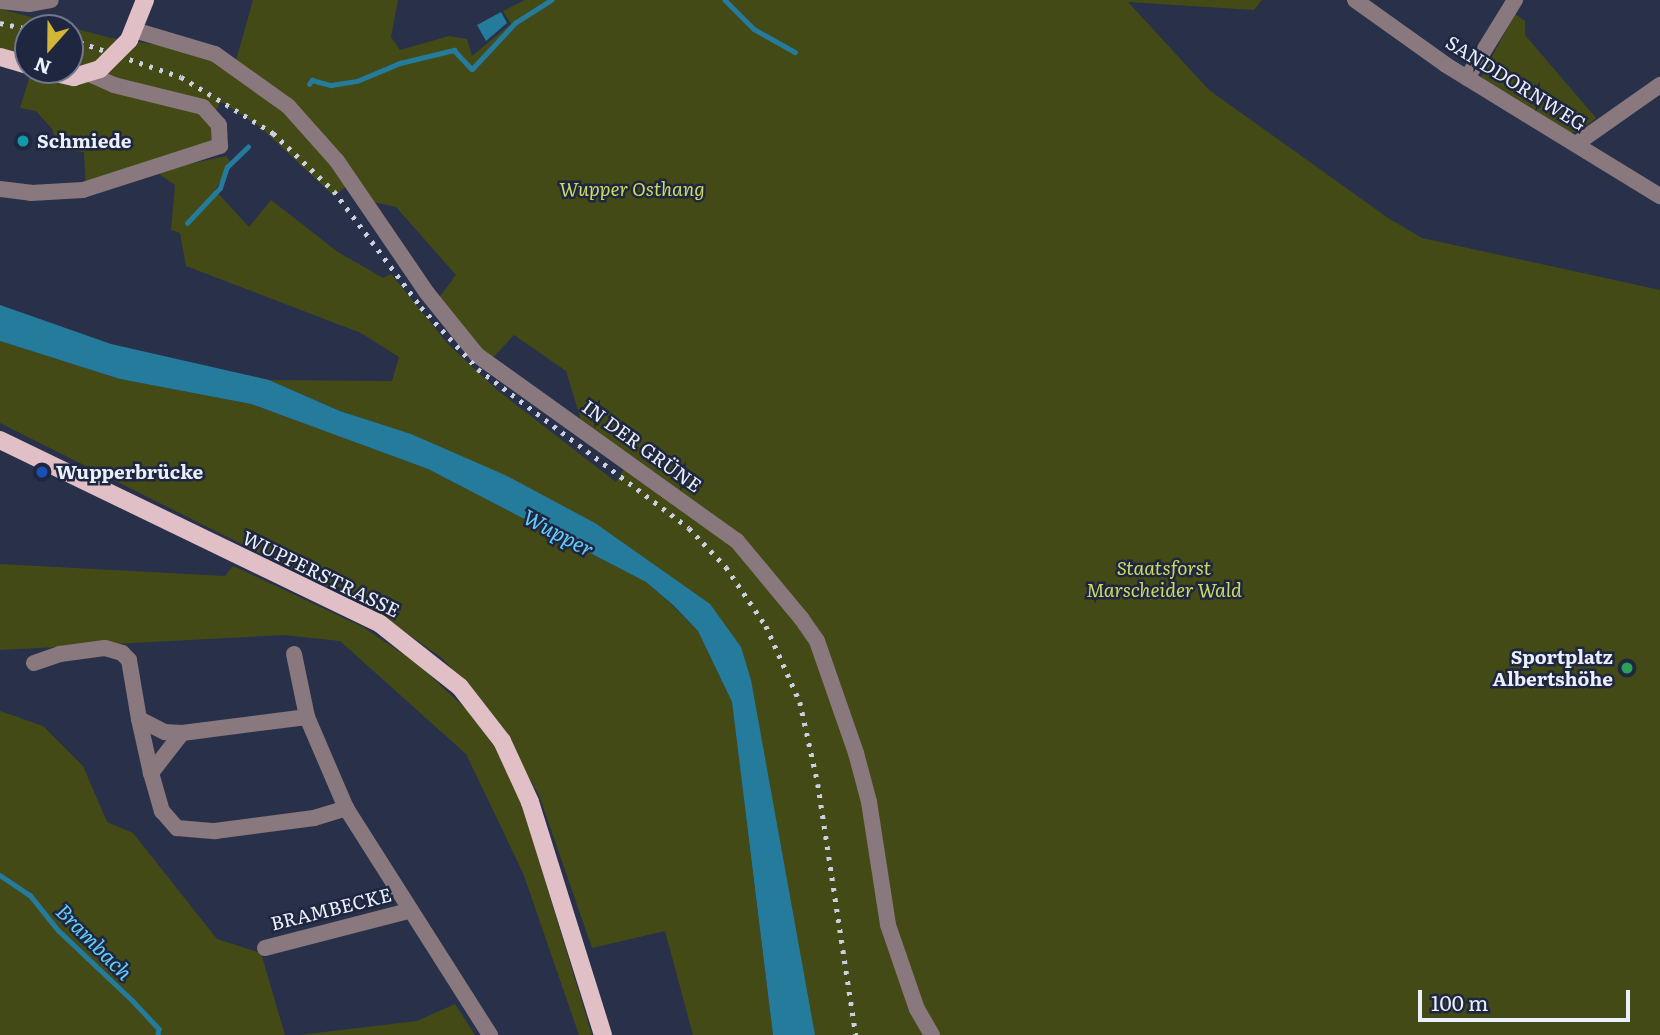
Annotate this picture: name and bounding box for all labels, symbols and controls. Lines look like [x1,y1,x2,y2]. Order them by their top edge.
north arrow [14,14,84,84]
street label: SANDDORNWEG [1442,31,1590,135]
text: N [30,51,55,83]
place label: Schmiede [37,130,132,152]
marker: Schmiede [15,133,31,149]
park label: Wupper Osthang [559,178,705,200]
street label: IN DER GRÜNE [578,395,706,497]
place label: Wupperbrücke [56,461,203,483]
marker: Wupperbrücke [34,464,50,480]
water label: Wupper [519,503,599,561]
street label: WUPPERSTRASSE [239,526,403,622]
park label: Staatsforst Marscheider Wald [1086,557,1242,601]
place label: Sportplatz Albertshöhe [1493,646,1613,690]
marker: Sportplatz Albertshöhe [1619,660,1635,676]
street label: BRAMBECKE [268,883,394,935]
water label: Brambach [52,898,138,984]
scale bar [1422,976,1634,1020]
text: 100 m [1431,986,1488,1017]

